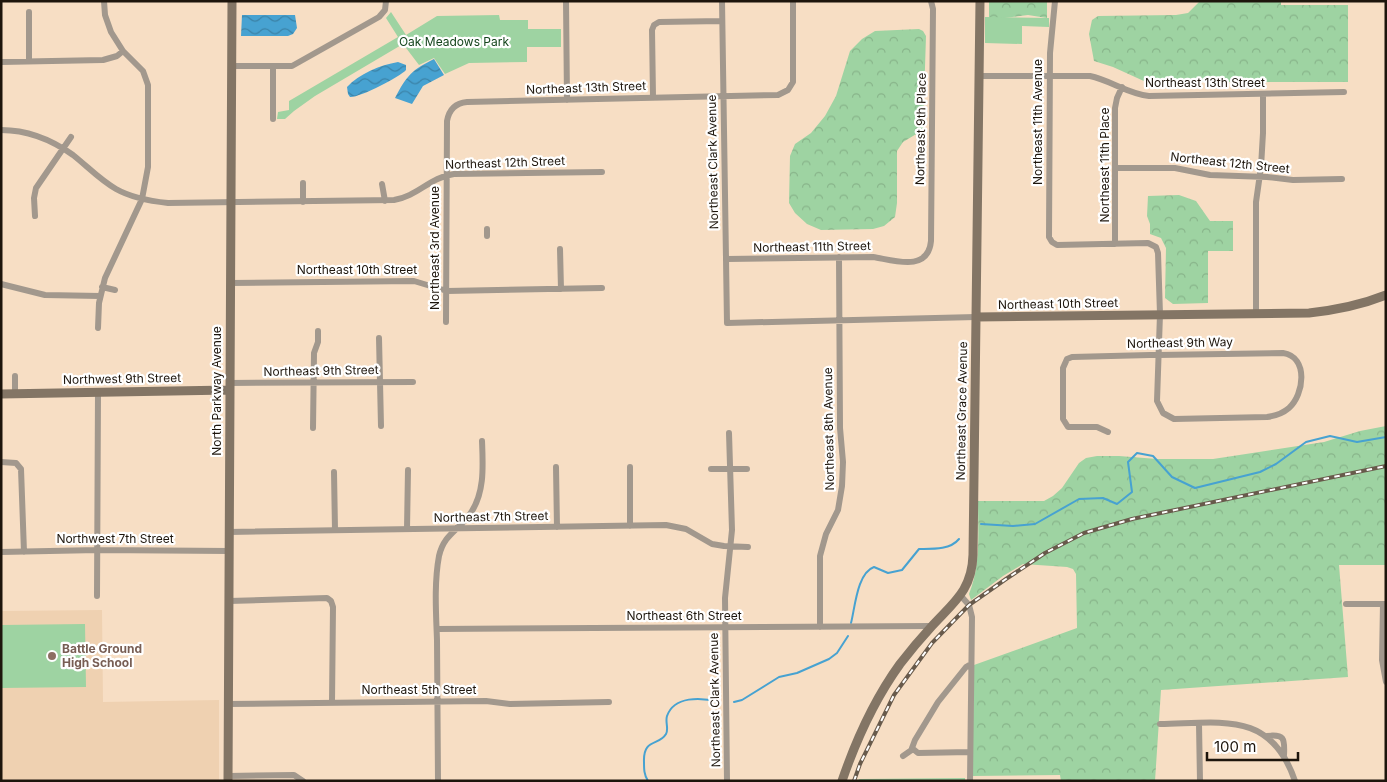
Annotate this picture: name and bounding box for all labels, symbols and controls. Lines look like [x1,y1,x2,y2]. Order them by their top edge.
park label: Oak Meadows Park [399,34,509,49]
street label: Northeast 11th Avenue [1030,59,1045,185]
street label: Northeast 9th Place [912,73,929,185]
street label: Northeast 13th Street [1145,75,1265,90]
street label: Northeast 13th Street [526,78,646,97]
street label: Northeast Clark Avenue [704,95,721,229]
street label: Northeast 11th Place [1097,108,1112,222]
street label: Northeast 12th Street [1170,149,1291,176]
street label: Northeast 12th Street [445,153,565,172]
street label: Northeast 3rd Avenue [427,186,442,310]
street label: Northeast 11th Street [753,238,871,255]
street label: Northeast 10th Street [297,262,417,277]
street label: Northeast 10th Street [998,295,1118,312]
street label: North Parkway Avenue [209,326,224,456]
street label: Northeast 9th Way [1127,334,1233,351]
street label: Northeast Grace Avenue [953,341,970,481]
street label: Northeast 9th Street [263,362,379,379]
street label: Northeast 8th Avenue [820,367,837,491]
street label: Northwest 9th Street [63,370,181,387]
street label: Northeast 7th Street [434,508,548,525]
street label: Northwest 7th Street [56,531,174,546]
street label: Northeast 6th Street [626,608,742,623]
street label: Northeast Clark Avenue [706,633,723,767]
place label: Battle Ground High School [62,641,142,670]
marker: Battle Ground High School [46,650,58,662]
street label: Northeast 5th Street [361,682,477,697]
scale bar [1207,730,1298,762]
text: 100 m [1214,737,1256,756]

